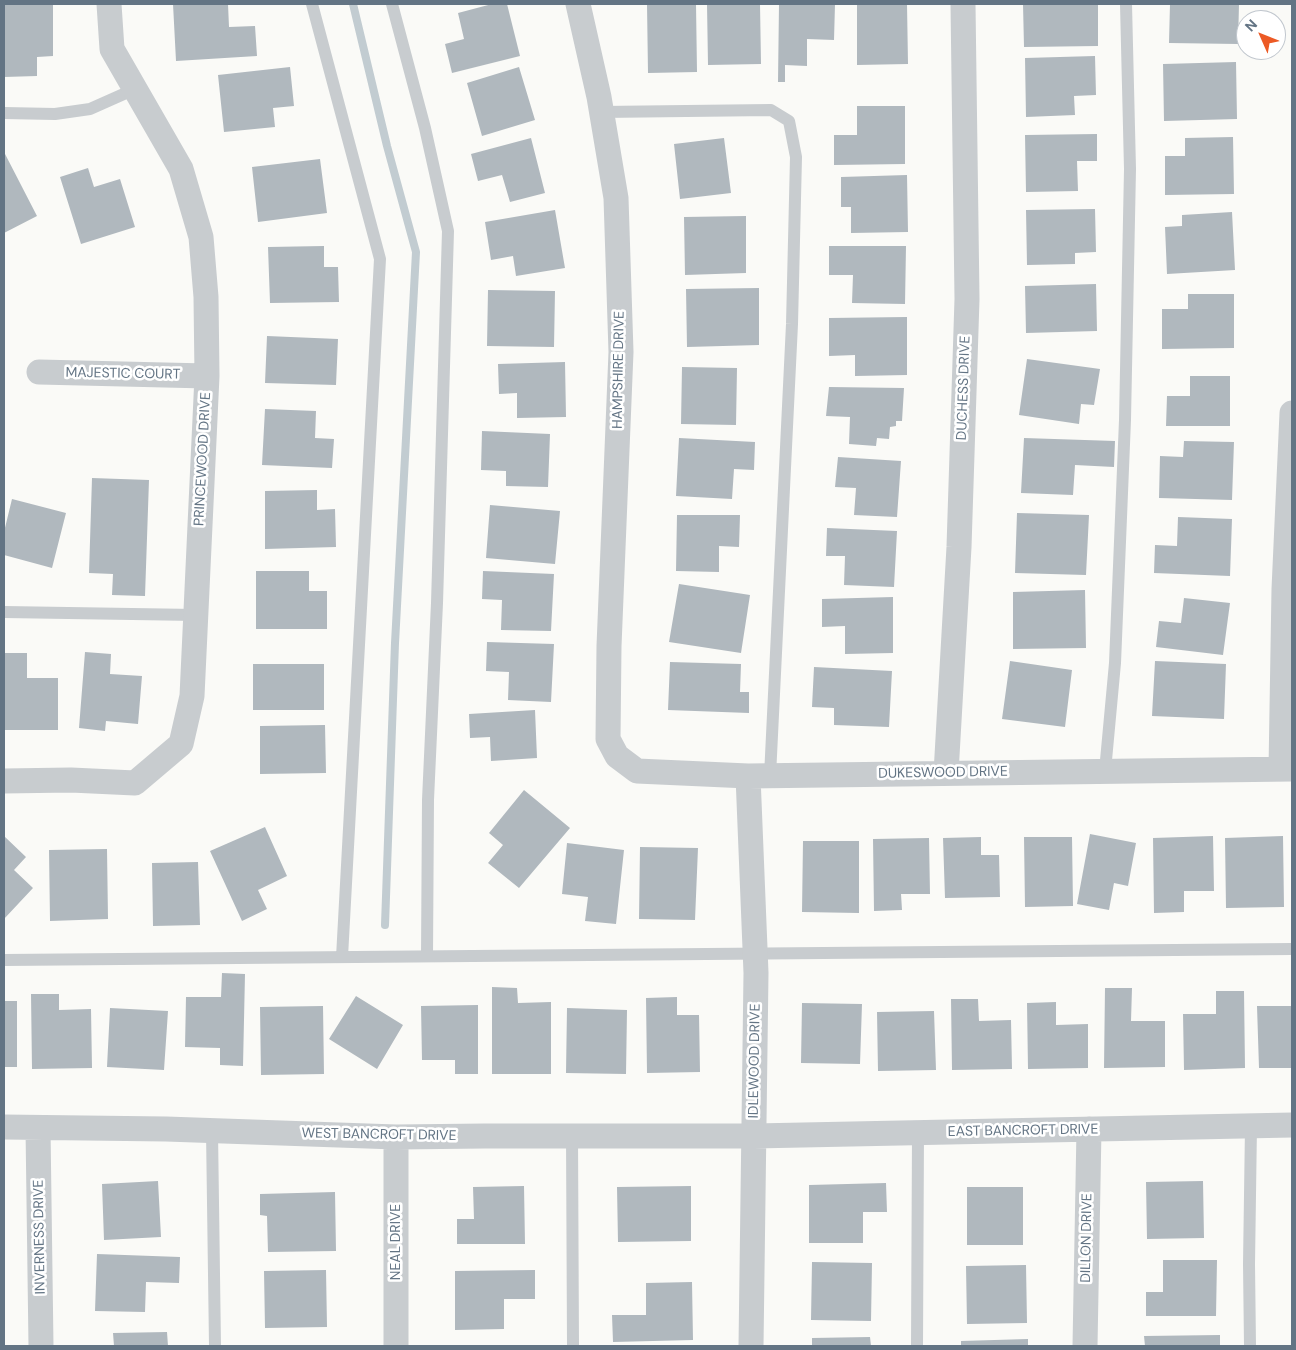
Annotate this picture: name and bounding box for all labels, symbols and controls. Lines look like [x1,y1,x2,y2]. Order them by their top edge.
north arrow [1236,10,1286,60]
text: N [1241,15,1261,35]
street label: HAMPSHIRE DRIVE [610,311,628,429]
street label: DUCHESS DRIVE [954,335,974,441]
street label: MAJESTIC COURT [65,365,181,383]
street label: PRINCEWOOD DRIVE [191,392,215,526]
street label: DUKESWOOD DRIVE [878,763,1008,783]
street label: IDLEWOOD DRIVE [746,1003,764,1119]
street label: EAST BANCROFT DRIVE [948,1121,1098,1141]
street label: WEST BANCROFT DRIVE [301,1125,457,1145]
street label: INVERNESS DRIVE [31,1180,49,1294]
street label: DILLON DRIVE [1078,1193,1096,1283]
street label: NEAL DRIVE [388,1204,404,1280]

